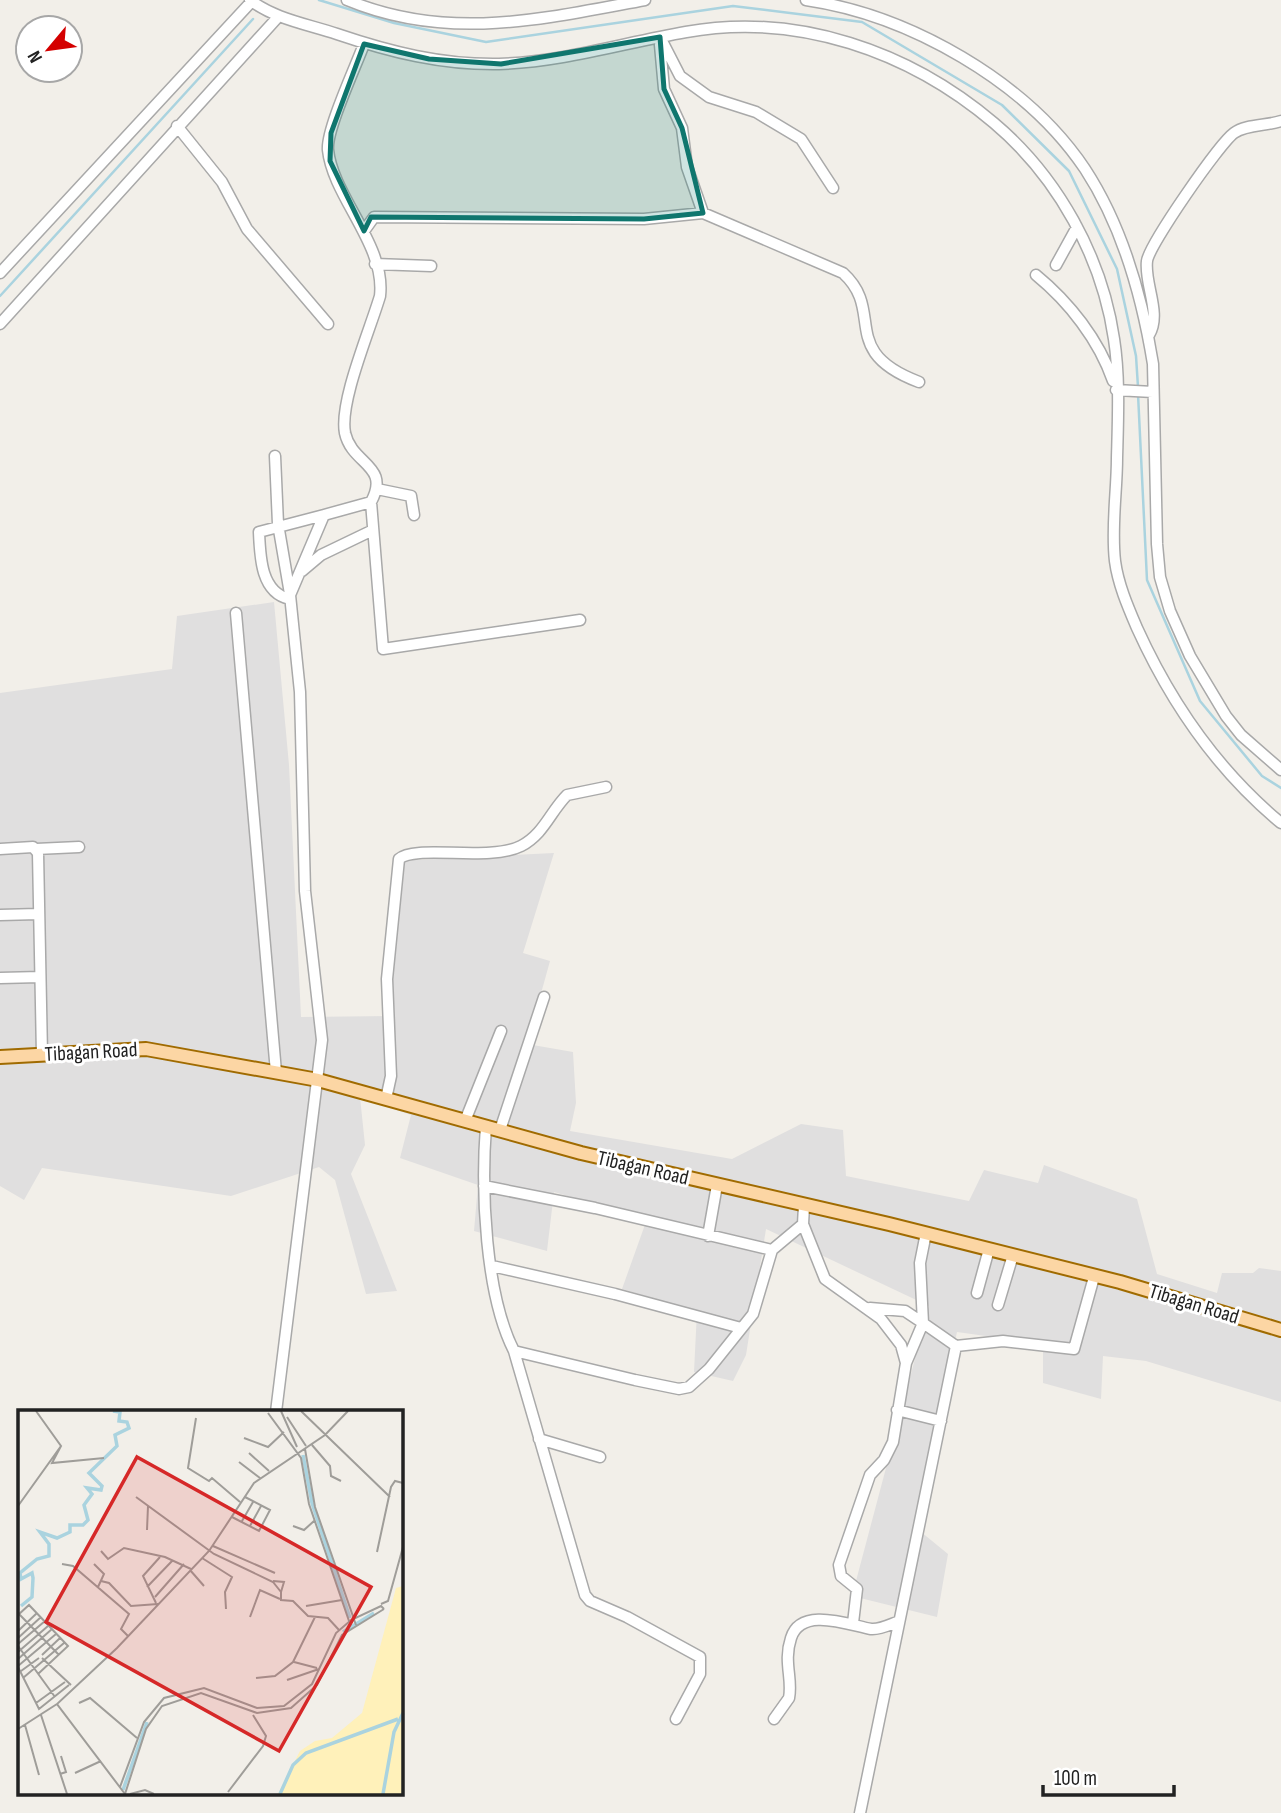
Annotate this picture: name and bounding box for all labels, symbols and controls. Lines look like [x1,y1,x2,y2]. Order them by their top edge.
north arrow [14,14,84,84]
text: N [23,46,48,67]
street label: Tibagan Road [44,1037,138,1067]
street label: Tibagan Road [595,1145,691,1191]
street label: Tibagan Road [1146,1278,1242,1330]
inset map [18,1410,402,1796]
scale bar [1043,1754,1174,1798]
text: 100 m [1054,1766,1097,1791]

